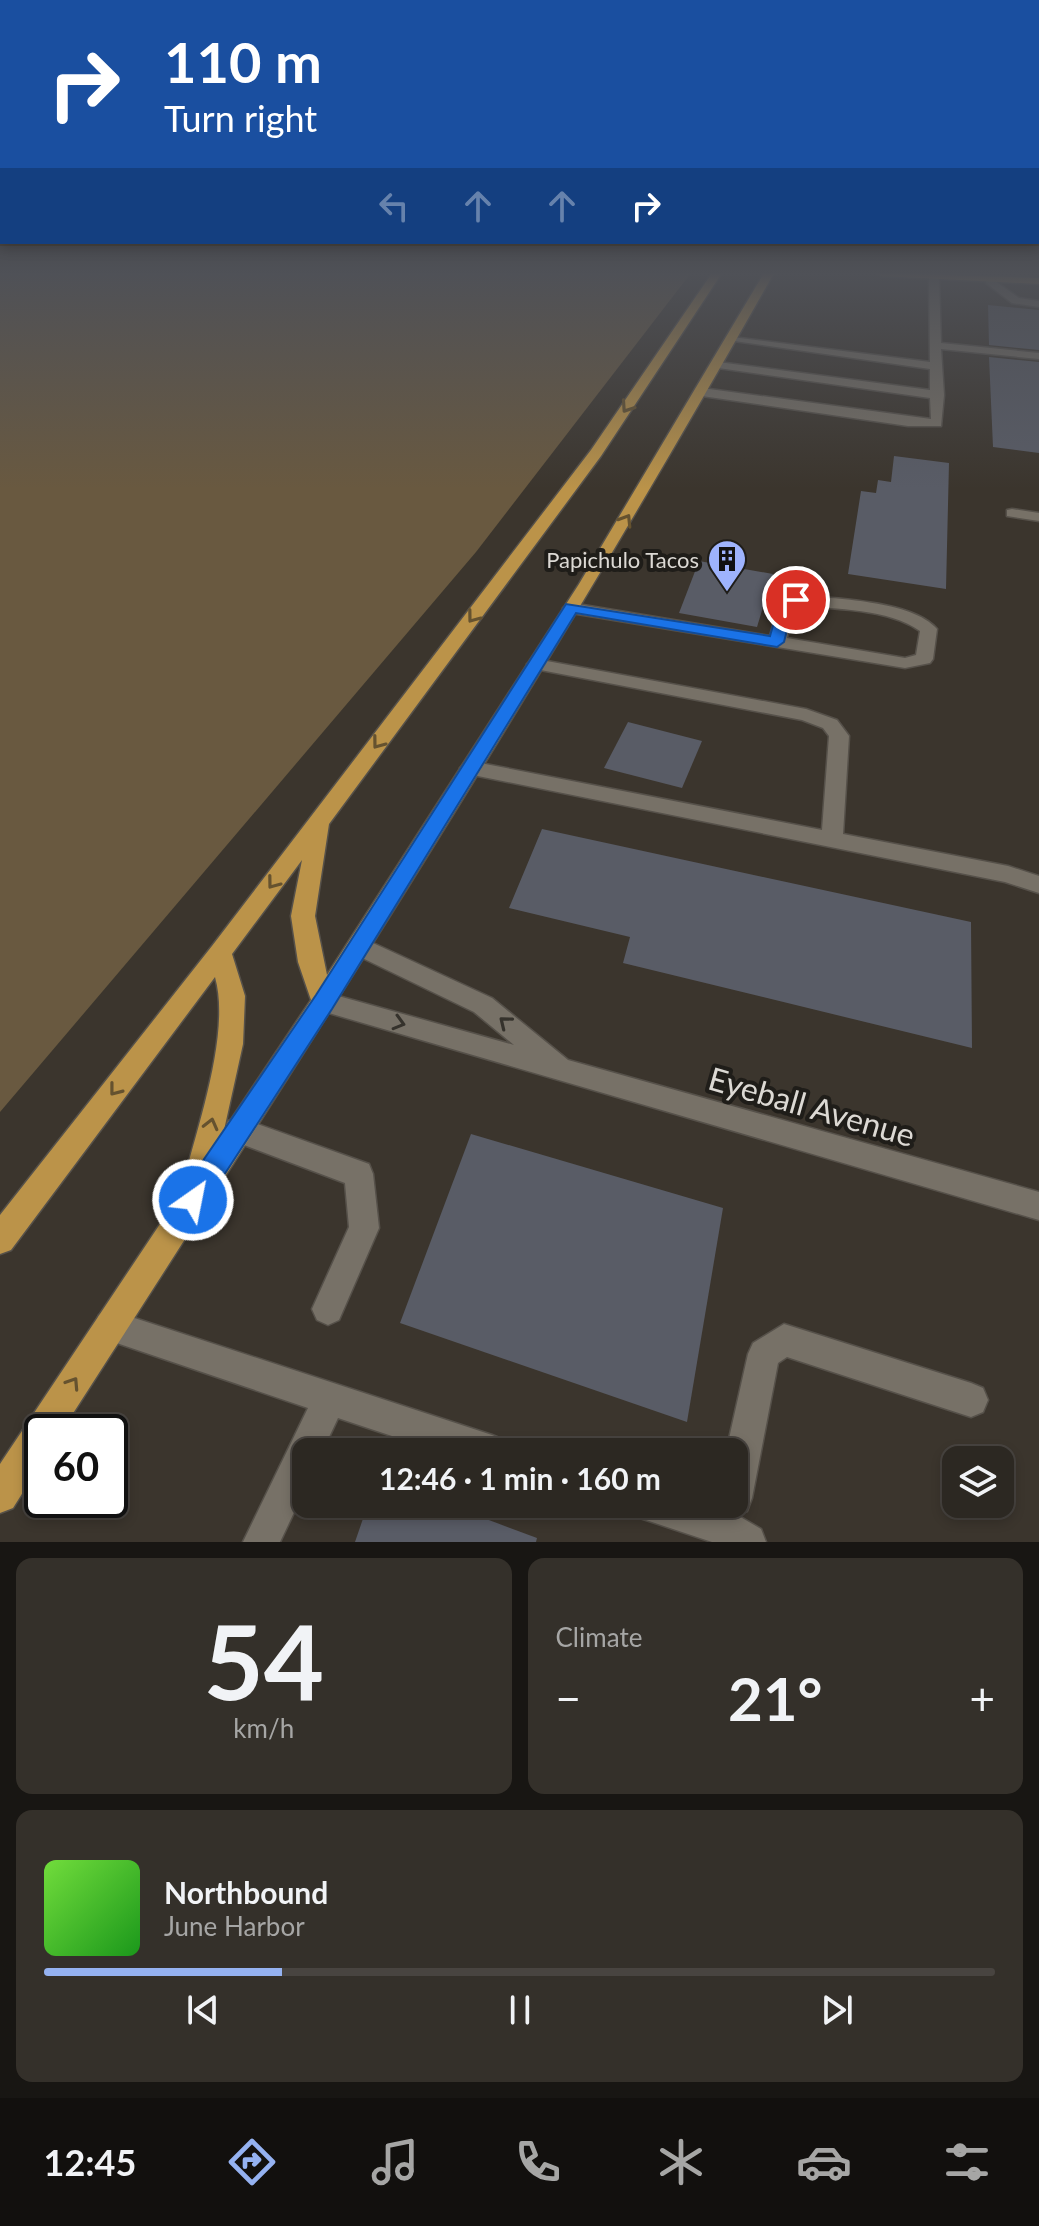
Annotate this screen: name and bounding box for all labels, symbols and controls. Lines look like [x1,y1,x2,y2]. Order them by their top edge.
text: 110 m [164,28,322,95]
icon: right [32,32,136,136]
text: Turn right [164,96,317,140]
icon: left [372,184,416,228]
icon: ahead [456,184,500,228]
icon: ahead [540,184,584,228]
icon: right [624,184,668,228]
one-way arrow [622,399,637,413]
one-way arrow [617,514,632,529]
building icon: Papichulo Tacos [706,538,748,593]
place label: Papichulo Tacos [546,546,699,573]
pin [762,566,830,634]
icon: arrive [774,578,818,622]
one-way arrow [468,608,483,623]
one-way arrow [373,735,388,749]
one-way arrow [268,874,282,889]
one-way arrow [392,1014,406,1030]
one-way arrow [500,1017,514,1032]
street label: Eyeball Avenue [704,1058,920,1154]
one-way arrow [110,1081,124,1096]
one-way arrow [202,1117,219,1131]
position arrow [151,1158,235,1242]
one-way arrow [63,1377,78,1392]
speed limit sign: 60 [24,1414,128,1518]
map controls [942,1446,1014,1518]
button: layers [942,1446,1014,1518]
text: 12:46 · 1 min · 160 m [379,1460,661,1496]
text: 54 [203,1597,324,1722]
text: Climate [556,1621,642,1653]
text: 21° [728,1662,823,1734]
text: − [556,1672,581,1724]
text: + [969,1672,995,1724]
text: km/h [233,1712,294,1744]
text: Northbound [164,1874,328,1910]
text: June Harbor [164,1910,305,1942]
icon: previous [181,1988,225,2032]
icon: pause [498,1988,542,2032]
icon: next [815,1988,859,2032]
icon: directions [224,2134,280,2190]
icon: music [367,2134,423,2190]
icon: phone [510,2134,566,2190]
icon: climate [653,2134,709,2190]
icon: car [796,2134,852,2190]
icon: filters [939,2134,995,2190]
text: 12:45 [44,2140,136,2184]

